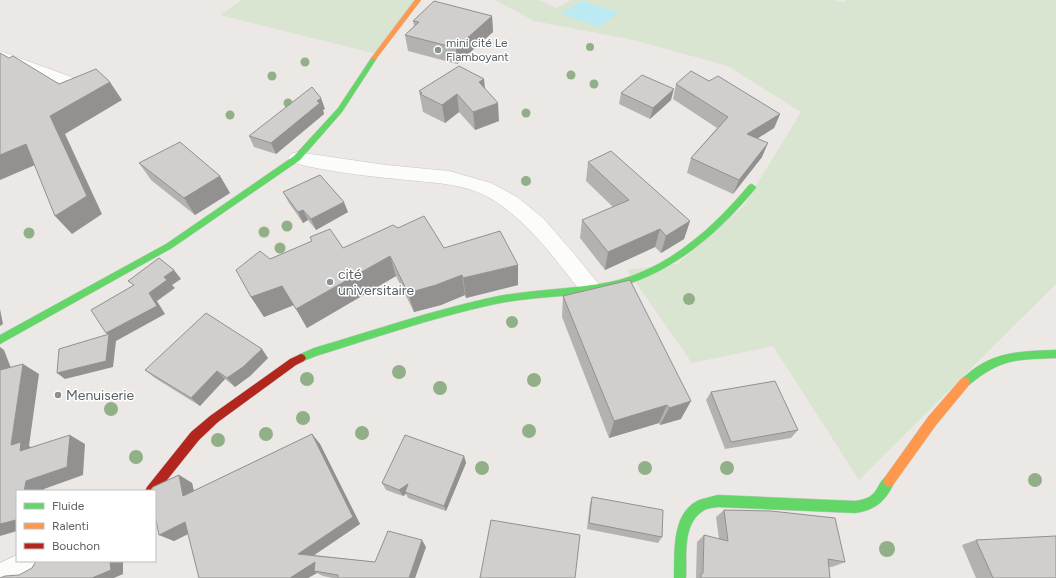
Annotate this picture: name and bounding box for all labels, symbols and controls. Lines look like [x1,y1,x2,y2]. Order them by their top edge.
place label: mini cité Le Flamboyant [446,36,509,64]
marker: mini cité Le Flamboyant [433,45,443,55]
place label: cité universitaire [338,266,415,299]
marker: cité universitaire [325,277,335,287]
place label: Menuiserie [66,387,135,404]
marker: Menuiserie [53,390,63,400]
legend [16,490,156,562]
text: Fluide [52,499,85,513]
text: Ralenti [52,519,89,533]
text: Bouchon [52,539,100,553]

